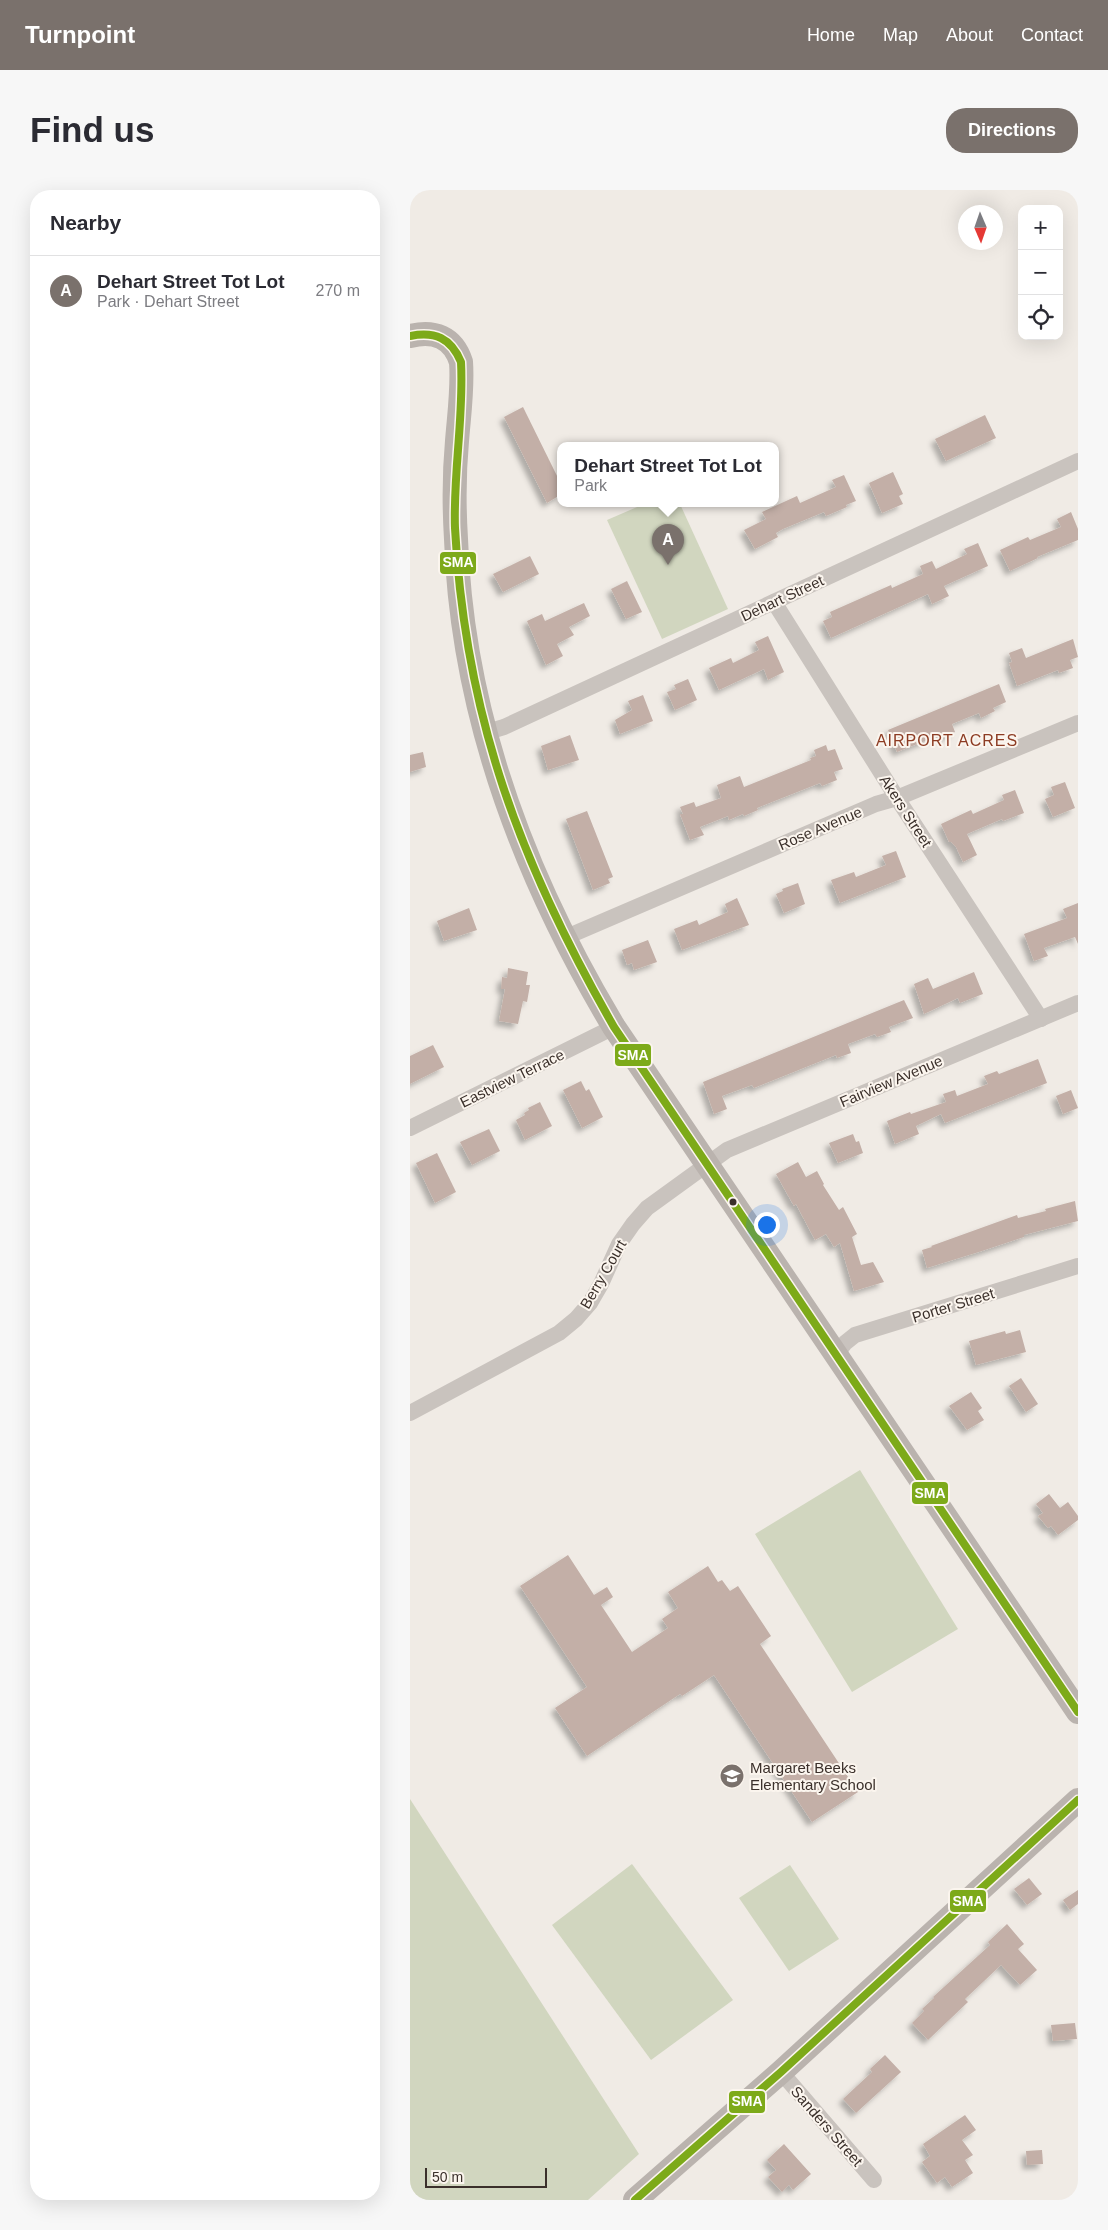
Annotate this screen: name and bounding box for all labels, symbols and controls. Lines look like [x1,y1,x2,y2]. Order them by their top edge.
text: Turnpoint [25,21,135,48]
text: Home [807,25,855,45]
text: Map [883,25,918,45]
text: About [946,25,993,45]
text: Contact [1021,25,1083,45]
button: Directions [946,108,1078,153]
text: Find us [30,110,154,149]
north arrow [958,205,1003,250]
map controls [1018,205,1063,340]
button: + [1018,205,1063,250]
text: Nearby [50,211,121,234]
button: − [1018,250,1063,295]
text: Dehart Street Tot Lot [97,271,285,292]
text: A [60,282,72,299]
text: 270 m [316,282,360,299]
text: Park · Dehart Street [97,293,239,310]
button: locate [1018,295,1063,340]
popup [557,442,779,507]
text: Dehart Street Tot Lot [574,455,762,476]
text: Park [574,477,607,494]
pin: A [652,524,684,565]
line badge: SMA [439,551,477,575]
text: SMA [442,554,474,570]
street label: Dehart Street [738,571,827,625]
district label: AIRPORT ACRES [876,732,1018,749]
street label: Akers Street [876,772,936,851]
street label: Rose Avenue [776,803,864,853]
line badge: SMA [614,1043,652,1067]
street label: Eastview Terrace [457,1045,567,1111]
text: SMA [617,1047,649,1063]
street label: Fairview Avenue [837,1052,945,1110]
unlabelled marker [728,1197,738,1207]
your location [754,1212,780,1238]
street label: Berry Court [576,1236,630,1311]
street label: Porter Street [910,1284,997,1326]
line badge: SMA [911,1481,949,1505]
text: SMA [914,1485,946,1501]
place label: Margaret Beeks Elementary School [750,1759,876,1793]
school or university icon: Margaret Beeks Elementary School [719,1763,745,1789]
line badge: SMA [949,1889,987,1913]
text: SMA [952,1893,984,1909]
street label: Sanders Street [788,2083,867,2170]
line badge: SMA [728,2090,766,2114]
text: SMA [731,2093,763,2109]
scale bar [425,2165,548,2188]
text: 50 m [432,2169,463,2185]

